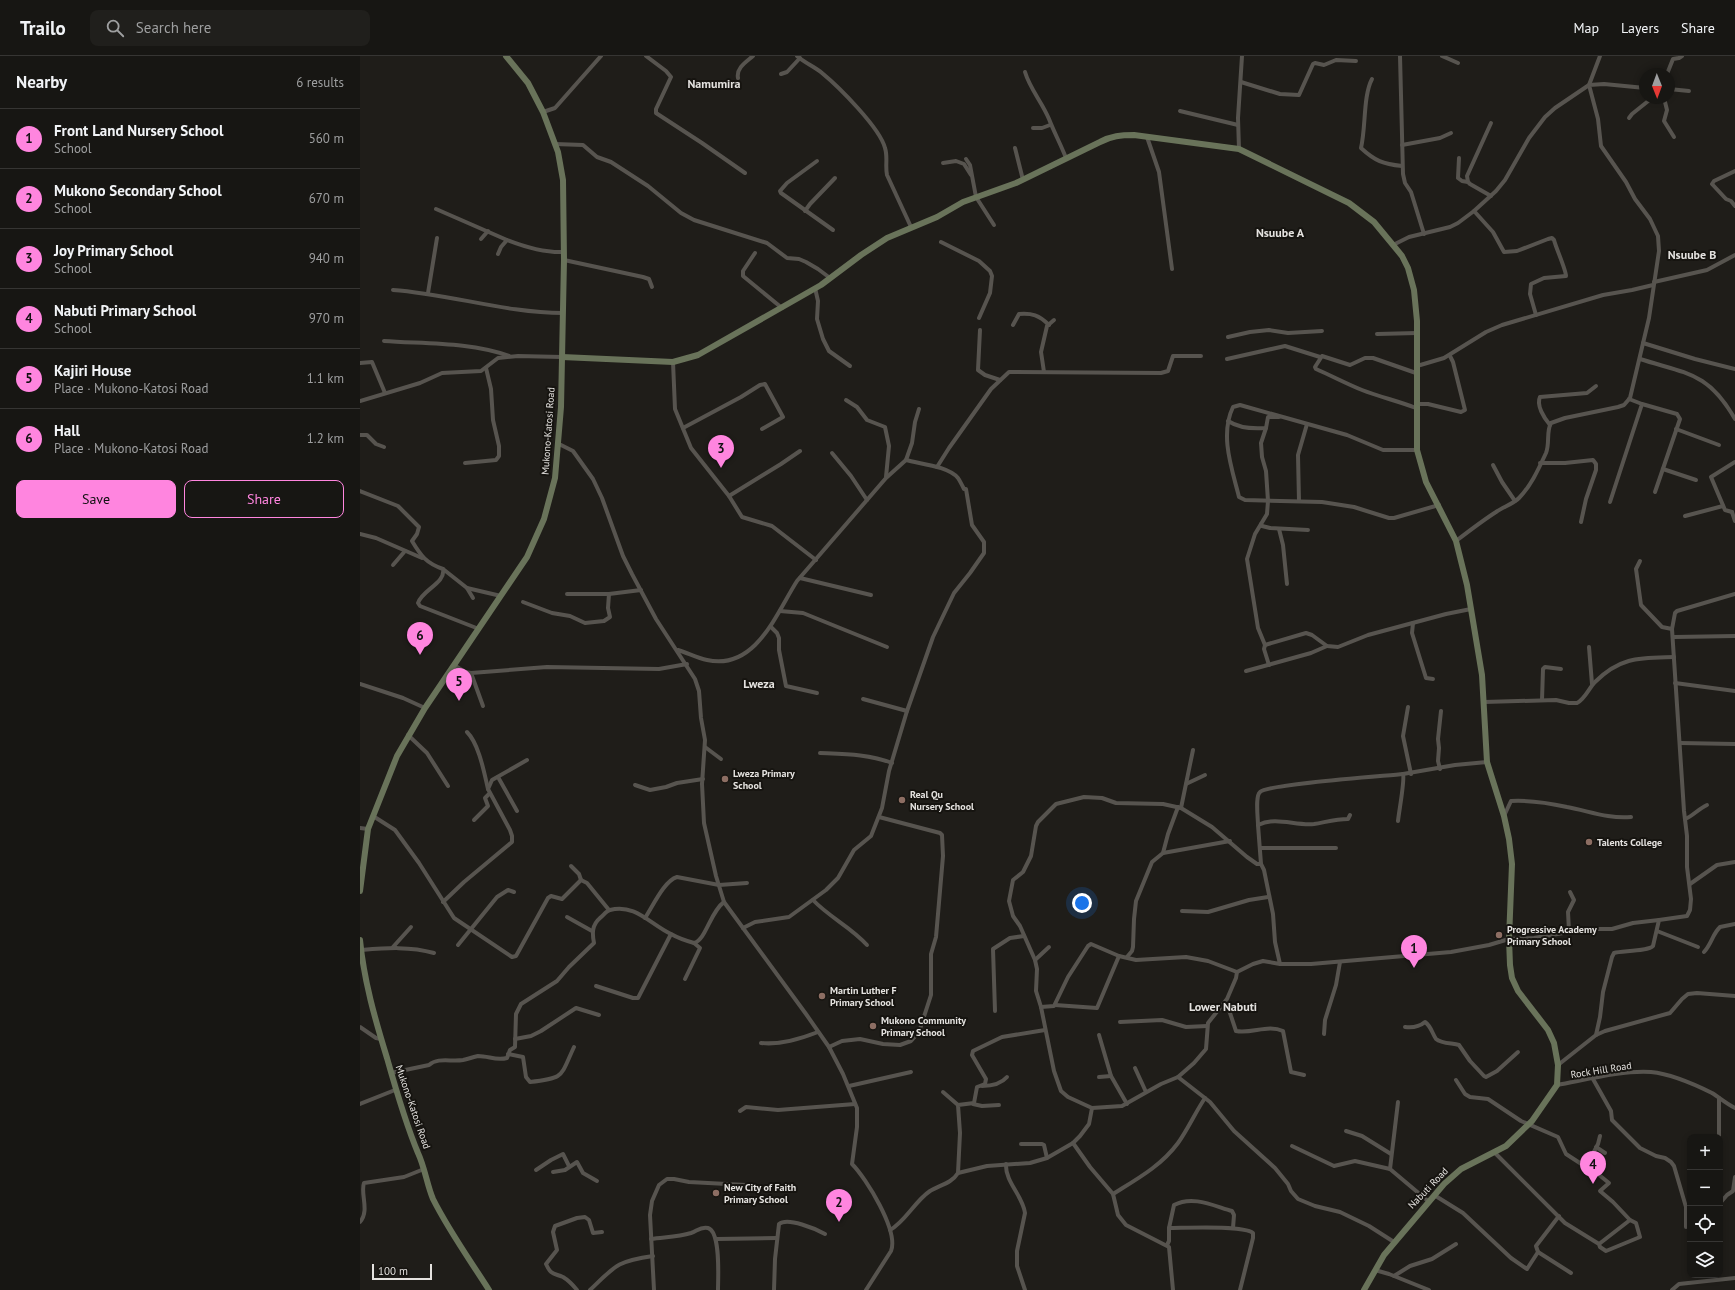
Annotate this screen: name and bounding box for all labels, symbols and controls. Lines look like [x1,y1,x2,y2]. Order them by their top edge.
search box [90,10,370,46]
text: Trailo [20,16,66,40]
icon: search [104,17,126,39]
text: Search here [136,18,211,37]
text: Map [1573,19,1599,37]
text: Layers [1621,19,1659,37]
text: Share [1681,19,1715,37]
north arrow [1639,68,1675,104]
text: Nearby [16,71,67,93]
text: 6 results [296,74,344,91]
district label: Namumira [687,76,741,91]
text: Front Land Nursery School [54,121,223,140]
text: 1 [25,130,33,147]
text: 560 m [309,130,344,147]
text: School [54,140,92,157]
text: Mukono Secondary School [54,181,222,200]
text: 2 [25,190,33,207]
text: 670 m [309,190,344,207]
text: School [54,200,92,217]
district label: Nsuube A [1256,225,1305,240]
text: Joy Primary School [54,241,173,260]
district label: Nsuube B [1668,247,1716,262]
text: 3 [25,250,33,267]
text: 940 m [309,250,344,267]
text: School [54,260,92,277]
text: Nabuti Primary School [54,301,196,320]
text: 4 [25,310,33,327]
text: 970 m [309,310,344,327]
text: School [54,320,92,337]
text: Kajiri House [54,361,131,380]
text: 5 [25,370,33,387]
text: 1.1 km [307,370,344,387]
text: Place · Mukono-Katosi Road [54,380,208,397]
street label: Mukono-Katosi Road [538,387,558,475]
text: Hall [54,421,80,440]
text: 6 [25,430,33,447]
text: 1.2 km [307,430,344,447]
pin: 3 [708,435,734,468]
text: Place · Mukono-Katosi Road [54,440,208,457]
button: Save [16,480,176,518]
button: Share [184,480,344,518]
pin: 6 [407,622,433,655]
pin: 5 [446,668,472,701]
district label: Lweza [743,676,775,691]
place label: Lweza Primary School [733,767,795,792]
marker: Lweza Primary School [720,774,730,784]
place label: Real Qu Nursery School [910,788,974,813]
marker: Real Qu Nursery School [897,795,907,805]
place label: Talents College [1597,836,1662,849]
marker: Talents College [1584,837,1594,847]
your location [1072,893,1092,913]
place label: Progressive Academy Primary School [1507,923,1597,948]
marker: Progressive Academy Primary School [1494,930,1504,940]
pin: 1 [1401,935,1427,968]
place label: Martin Luther F Primary School [830,984,897,1009]
marker: Martin Luther F Primary School [817,991,827,1001]
district label: Lower Nabuti [1189,999,1257,1014]
place label: Mukono Community Primary School [881,1014,966,1039]
marker: Mukono Community Primary School [868,1021,878,1031]
street label: Rock Hill Road [1570,1059,1632,1081]
street label: Mukono-Katosi Road [393,1063,433,1151]
map controls [1687,1134,1723,1278]
button: + [1687,1134,1723,1170]
pin: 4 [1580,1151,1606,1184]
street label: Nabuti Road [1405,1165,1451,1211]
button: − [1687,1170,1723,1206]
place label: New City of Faith Primary School [724,1181,796,1206]
marker: New City of Faith Primary School [711,1188,721,1198]
pin: 2 [826,1189,852,1222]
button: locate [1687,1206,1723,1242]
button: layers [1687,1242,1723,1278]
scale bar [372,1262,432,1281]
text: 100 m [378,1264,408,1278]

